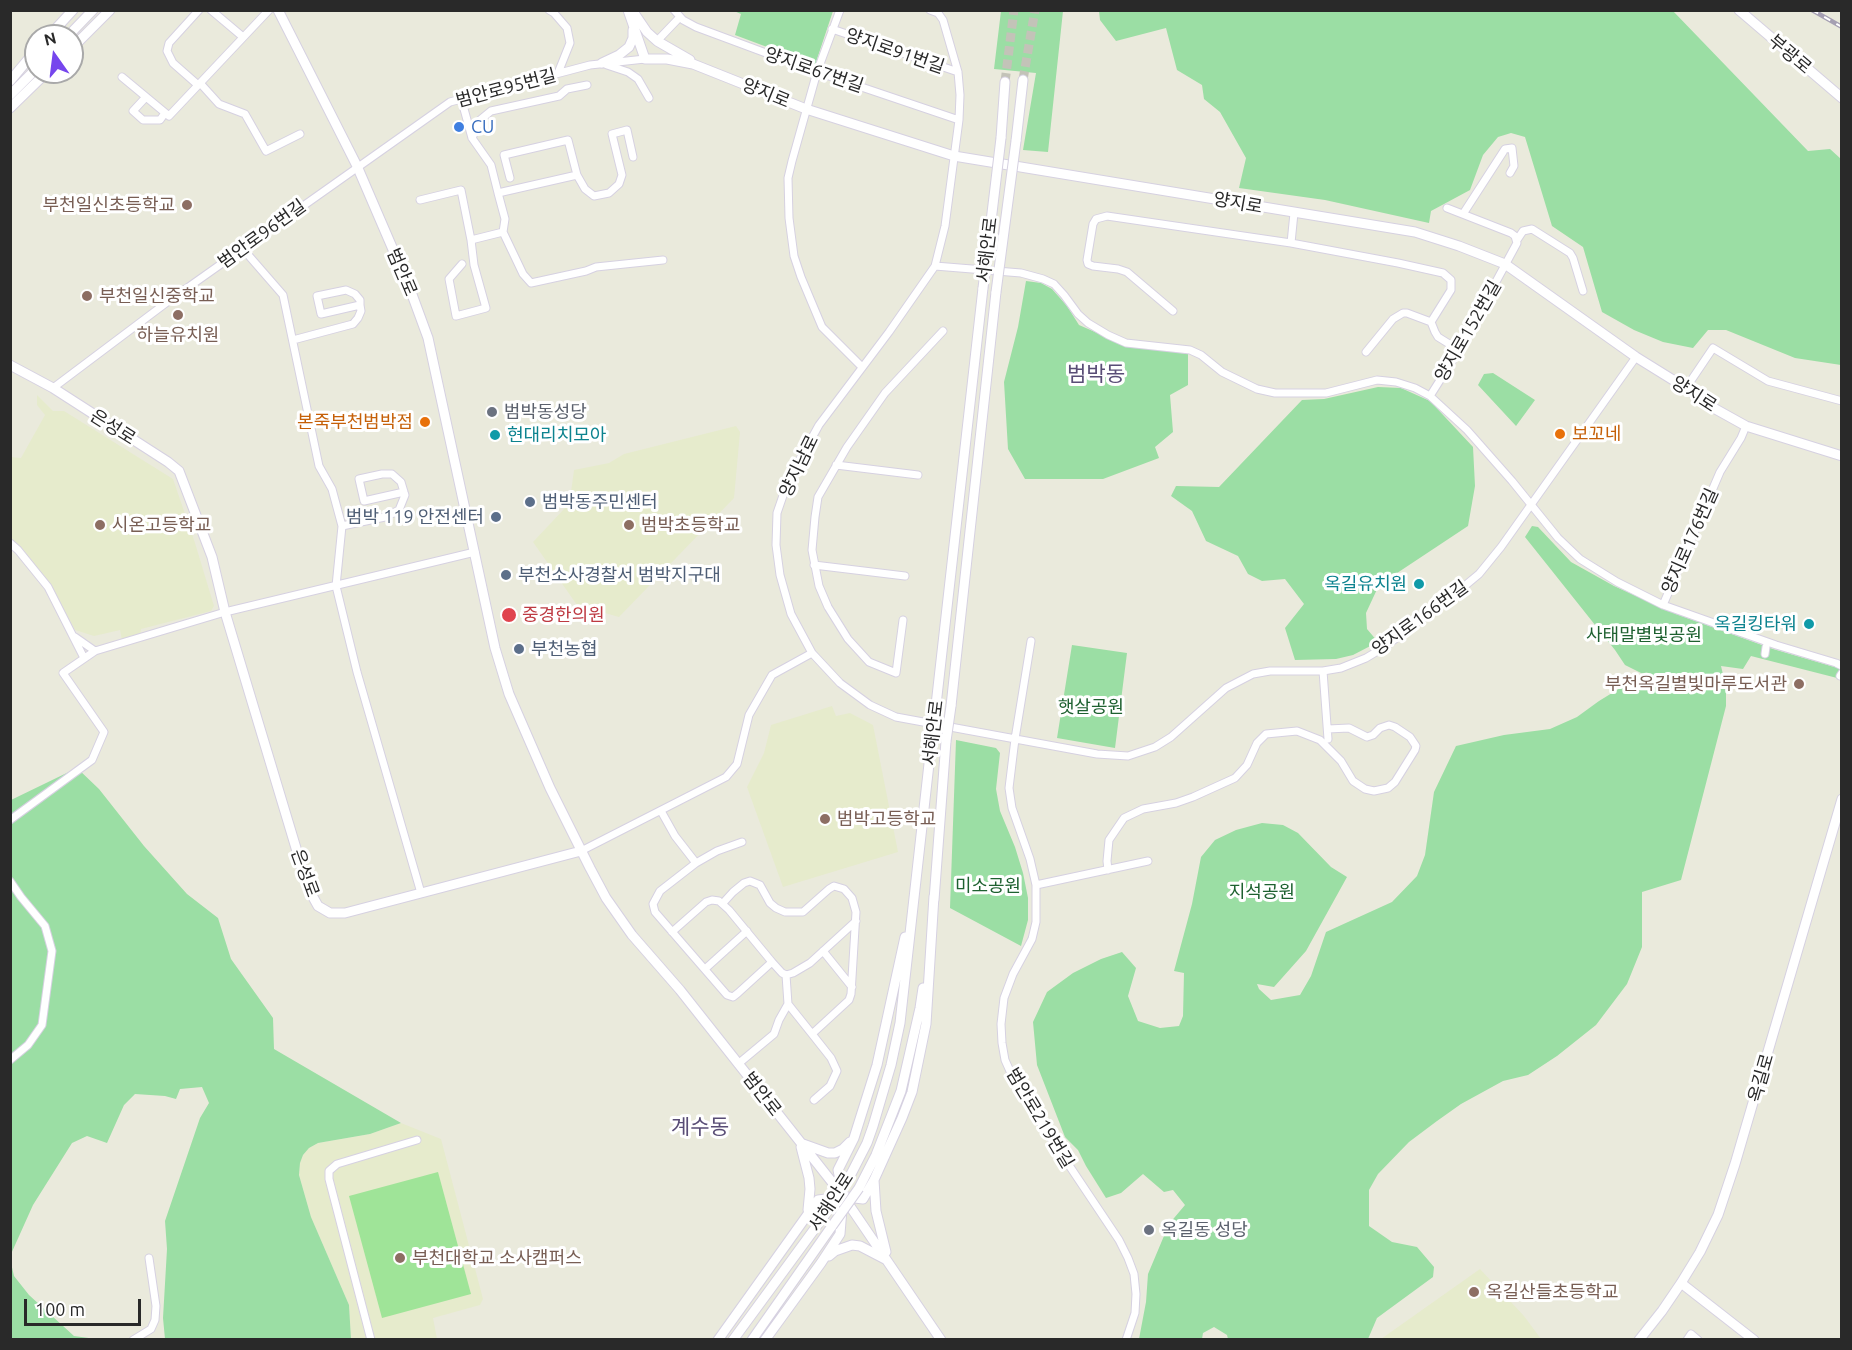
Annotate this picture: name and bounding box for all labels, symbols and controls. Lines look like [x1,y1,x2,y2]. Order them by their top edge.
north arrow [24,24,84,84]
street label: 양지로91번길 [843,24,947,78]
text: N [42,28,58,49]
street label: 부광로 [1764,30,1816,78]
street label: 양지로67번길 [762,43,866,97]
street label: 범안로95번길 [453,64,559,112]
street label: 양지로 [739,74,793,112]
place label: CU [471,116,494,138]
marker: CU [452,120,466,134]
street label: 양지로 [1212,188,1264,218]
place label: 부천일신초등학교 [43,194,175,216]
street label: 범안로96번길 [214,195,310,273]
marker: 부천일신초등학교 [180,198,194,212]
street label: 서해안로 [972,216,1002,284]
street label: 범안로 [382,245,422,299]
street label: 양지로152번길 [1430,277,1506,385]
place label: 부천일신중학교 [99,285,215,307]
marker: 부천일신중학교 [80,289,94,303]
marker: 하늘유치원 [171,308,185,322]
place label: 하늘유치원 [137,324,219,346]
district label: 범박동 [1067,361,1125,387]
street label: 양지로 [1667,371,1721,417]
place label: 범박동성당 [504,401,587,423]
street label: 은성로 [86,405,140,449]
marker: 범박동성당 [485,405,499,419]
place label: 본죽부천범박점 [297,411,413,433]
marker: 본죽부천범박점 [418,415,432,429]
place label: 보꼬네 [1572,423,1622,445]
place label: 현대리치모아 [507,424,606,446]
marker: 보꼬네 [1553,427,1567,441]
marker: 현대리치모아 [488,428,502,442]
street label: 양지남로 [775,431,823,501]
street label: 양지로176번길 [1657,485,1723,597]
place label: 범박동주민센터 [542,491,658,513]
marker: 범박동주민센터 [523,495,537,509]
place label: 범박 119 안전센터 [346,506,484,528]
marker: 범박 119 안전센터 [489,510,503,524]
place label: 시온고등학교 [112,514,211,536]
place label: 범박초등학교 [641,514,740,536]
marker: 시온고등학교 [93,518,107,532]
marker: 범박초등학교 [622,518,636,532]
place label: 부천소사경찰서 범박지구대 [518,564,721,586]
marker: 부천소사경찰서 범박지구대 [499,568,513,582]
place label: 옥길유치원 [1324,573,1407,595]
street label: 양지로166번길 [1368,576,1472,660]
marker: 옥길유치원 [1412,577,1426,591]
place label: 중경한의원 [522,604,605,626]
marker: 중경한의원 [500,606,518,624]
place label: 옥길킹타워 [1714,613,1797,635]
marker: 옥길킹타워 [1802,617,1816,631]
park label: 사태말별빛공원 [1586,624,1702,646]
place label: 부천농협 [531,638,597,660]
marker: 부천농협 [512,642,526,656]
place label: 부천옥길별빛마루도서관 [1605,673,1787,695]
marker: 부천옥길별빛마루도서관 [1792,677,1806,691]
park label: 햇살공원 [1058,696,1124,718]
street label: 서해안로 [918,699,948,767]
place label: 범박고등학교 [837,808,936,830]
marker: 범박고등학교 [818,812,832,826]
street label: 은성로 [286,846,324,900]
park label: 미소공원 [955,875,1021,897]
park label: 지석공원 [1229,881,1295,903]
street label: 옥길로 [1744,1051,1778,1105]
street label: 범안로219번길 [1002,1064,1078,1172]
street label: 범안로 [738,1068,786,1120]
district label: 계수동 [671,1114,729,1140]
street label: 서해안로 [804,1168,858,1236]
place label: 옥길동 성당 [1161,1219,1248,1241]
marker: 옥길동 성당 [1142,1223,1156,1237]
place label: 부천대학교 소사캠퍼스 [412,1247,582,1269]
marker: 부천대학교 소사캠퍼스 [393,1251,407,1265]
place label: 옥길산들초등학교 [1486,1281,1618,1303]
marker: 옥길산들초등학교 [1467,1285,1481,1299]
scale bar [27,1287,144,1325]
text: 100 m [35,1299,85,1319]

